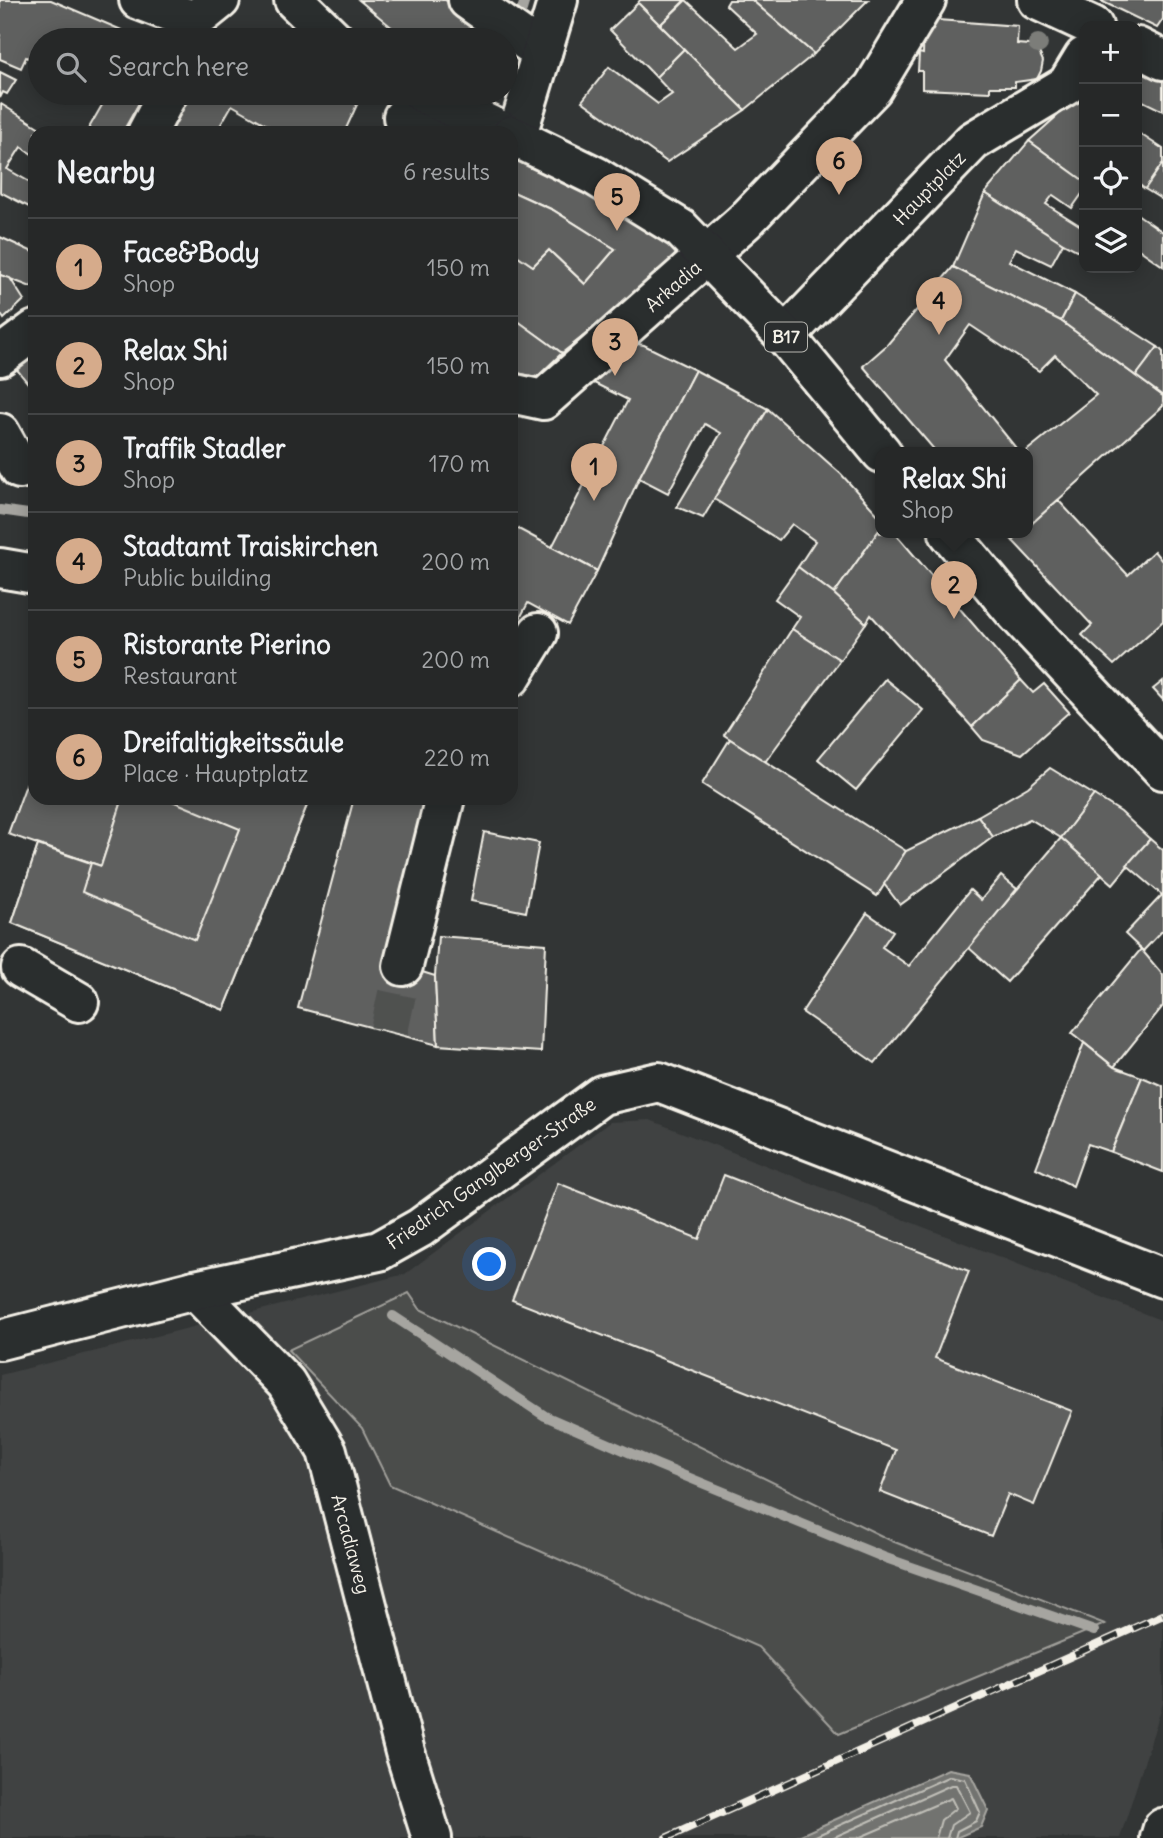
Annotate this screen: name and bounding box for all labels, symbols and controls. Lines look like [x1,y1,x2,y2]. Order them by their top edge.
map controls [1079,21,1142,273]
button: + [1079,21,1142,84]
search box [28,28,518,105]
icon: search [52,48,90,86]
text: Search here [108,50,249,83]
button: − [1079,84,1142,147]
pin: 6 [816,137,862,195]
street label: Hauptplatz [888,146,970,230]
button: locate [1079,147,1142,210]
text: Nearby [56,153,156,191]
text: 6 results [403,157,490,186]
pin: 5 [594,173,640,231]
button: layers [1079,210,1142,273]
text: Face&Body [123,236,260,269]
text: 1 [74,253,84,282]
text: 150 m [427,253,490,282]
street label: Arkadia [640,255,706,317]
text: Shop [123,269,175,298]
pin: 4 [916,277,962,335]
pin: 3 [592,318,638,376]
road number: B17 [765,323,807,352]
text: Relax Shi [123,334,228,367]
text: 2 [73,351,85,380]
text: 150 m [427,351,490,380]
text: Shop [123,367,175,396]
text: Traffik Stadler [123,432,286,465]
pin: 1 [571,443,617,501]
popup [875,447,1033,538]
text: 3 [72,449,86,478]
text: 170 m [429,449,490,478]
text: Relax Shi [902,462,1006,495]
text: Shop [123,465,175,494]
text: Shop [902,495,954,524]
text: Stadtamt Traiskirchen [123,530,378,563]
text: 4 [72,547,86,576]
text: 200 m [421,547,490,576]
pin: 2 [931,561,977,619]
text: Public building [123,563,272,592]
text: Ristorante Pierino [123,628,331,661]
text: 5 [72,645,86,674]
text: 200 m [421,645,490,674]
text: Restaurant [123,661,237,690]
text: Dreifaltigkeitssäule [123,726,344,759]
text: 6 [72,743,86,772]
text: 220 m [424,743,490,772]
text: Place · Hauptplatz [123,759,309,788]
street label: Friedrich Ganglberger-Straße [382,1091,600,1255]
your location [472,1247,506,1281]
street label: Arcadiaweg [326,1492,376,1596]

